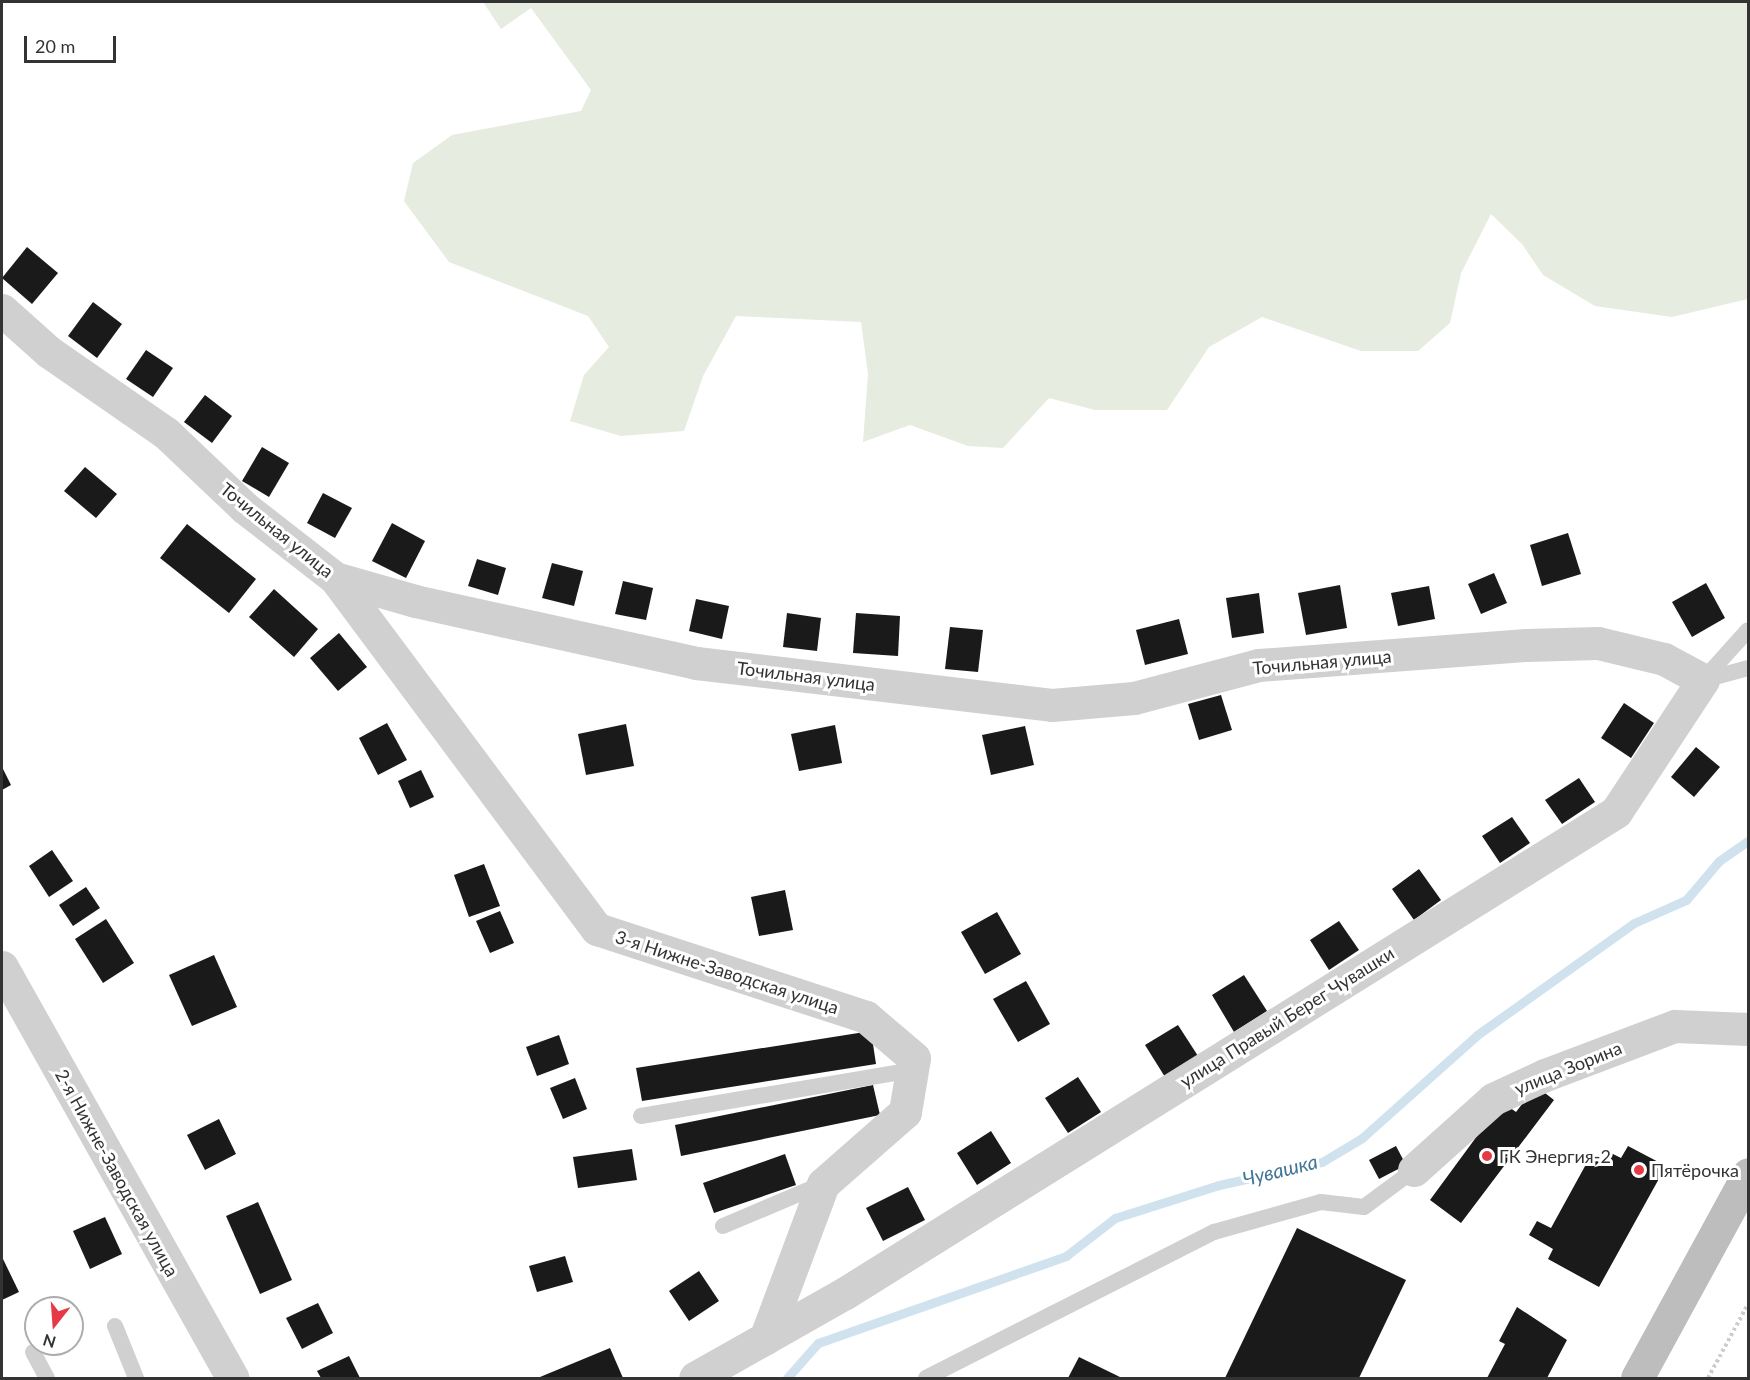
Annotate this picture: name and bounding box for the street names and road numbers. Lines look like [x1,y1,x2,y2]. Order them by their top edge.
street label: Точильная улица [216,478,338,582]
street label: Точильная улица [1252,645,1392,679]
street label: Точильная улица [736,657,876,695]
street label: 3-я Нижне-Заводская улица [613,926,841,1018]
street label: улица Правый Берег Чувашки [1176,942,1398,1092]
street label: улица Зорина [1511,1037,1625,1099]
street label: 2-я Нижне-Заводская улица [51,1066,183,1280]

